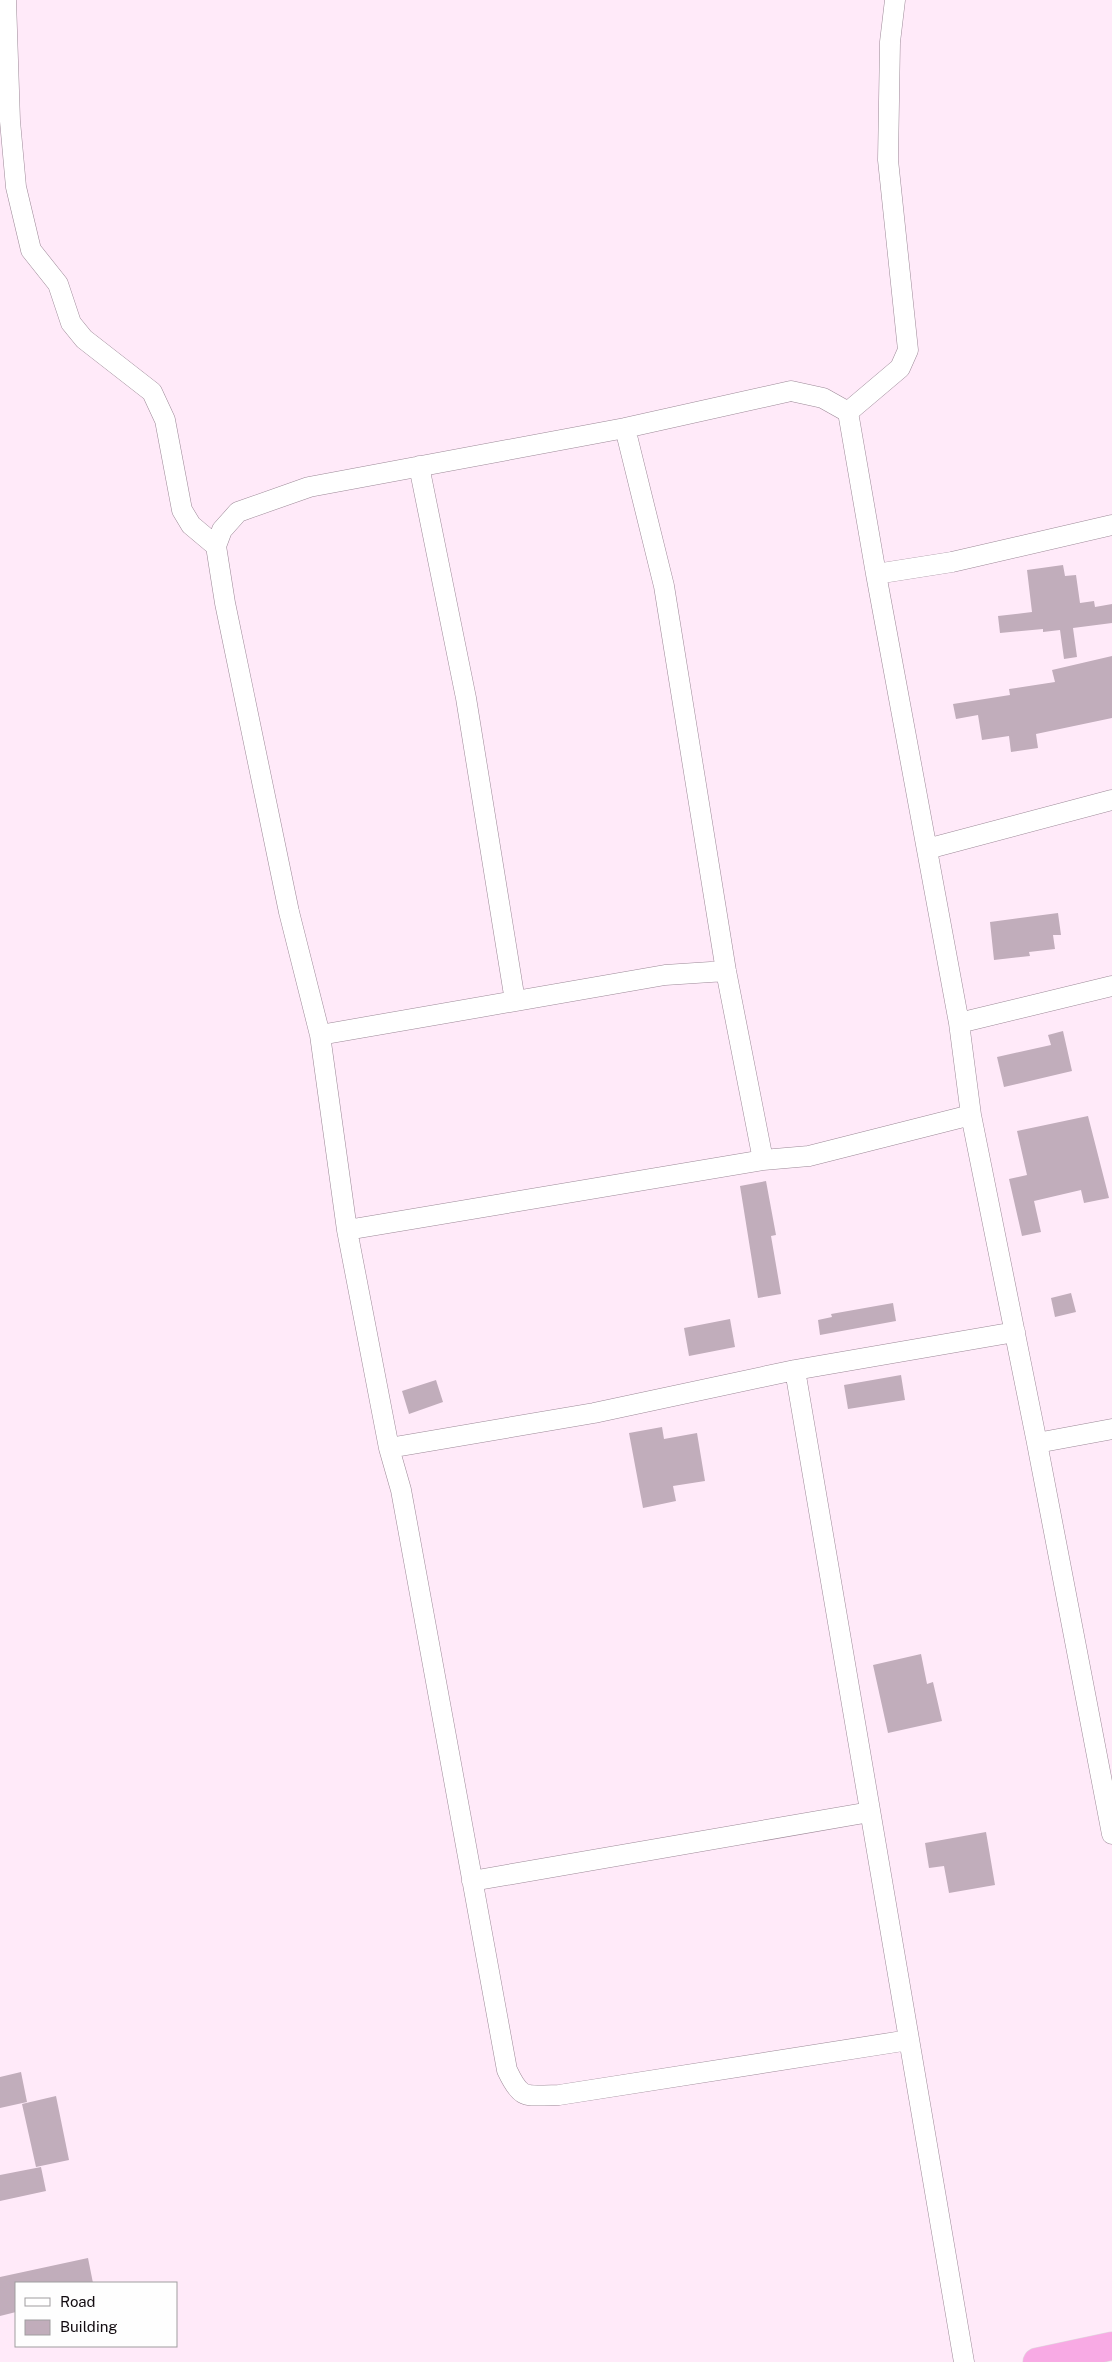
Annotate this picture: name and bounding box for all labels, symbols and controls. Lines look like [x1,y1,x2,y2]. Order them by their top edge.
legend [15,2282,178,2347]
text: Road [60,2293,96,2310]
text: Building [60,2318,118,2335]

